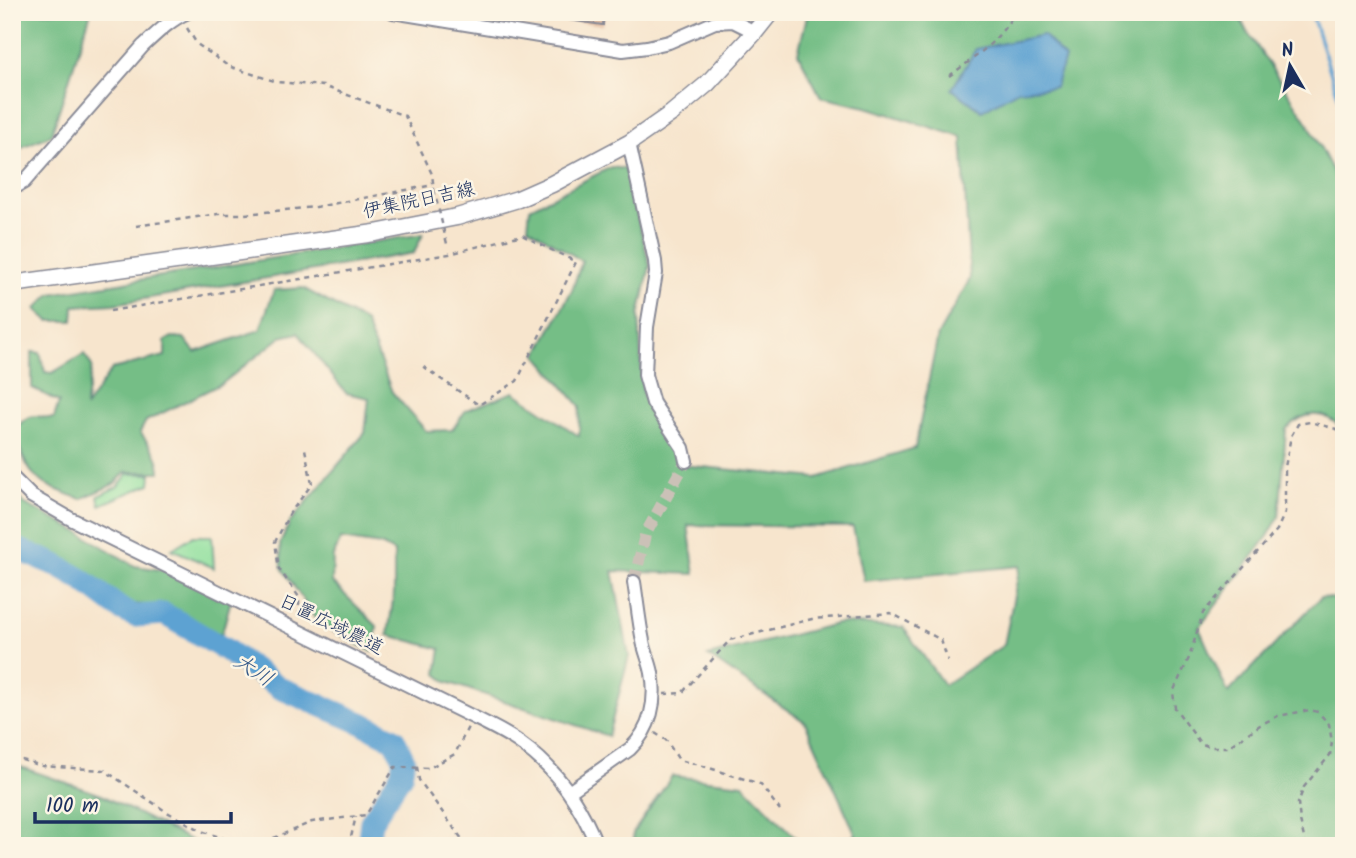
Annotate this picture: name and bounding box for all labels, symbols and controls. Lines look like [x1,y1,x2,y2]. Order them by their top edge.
north arrow [1254,32,1324,102]
text: N [1279,35,1296,67]
street label: 伊集院日吉線 [360,174,478,228]
street label: 日置広域農道 [273,587,389,663]
water label: 大川 [226,646,280,696]
scale bar [35,781,231,825]
text: 100 m [46,790,99,823]

